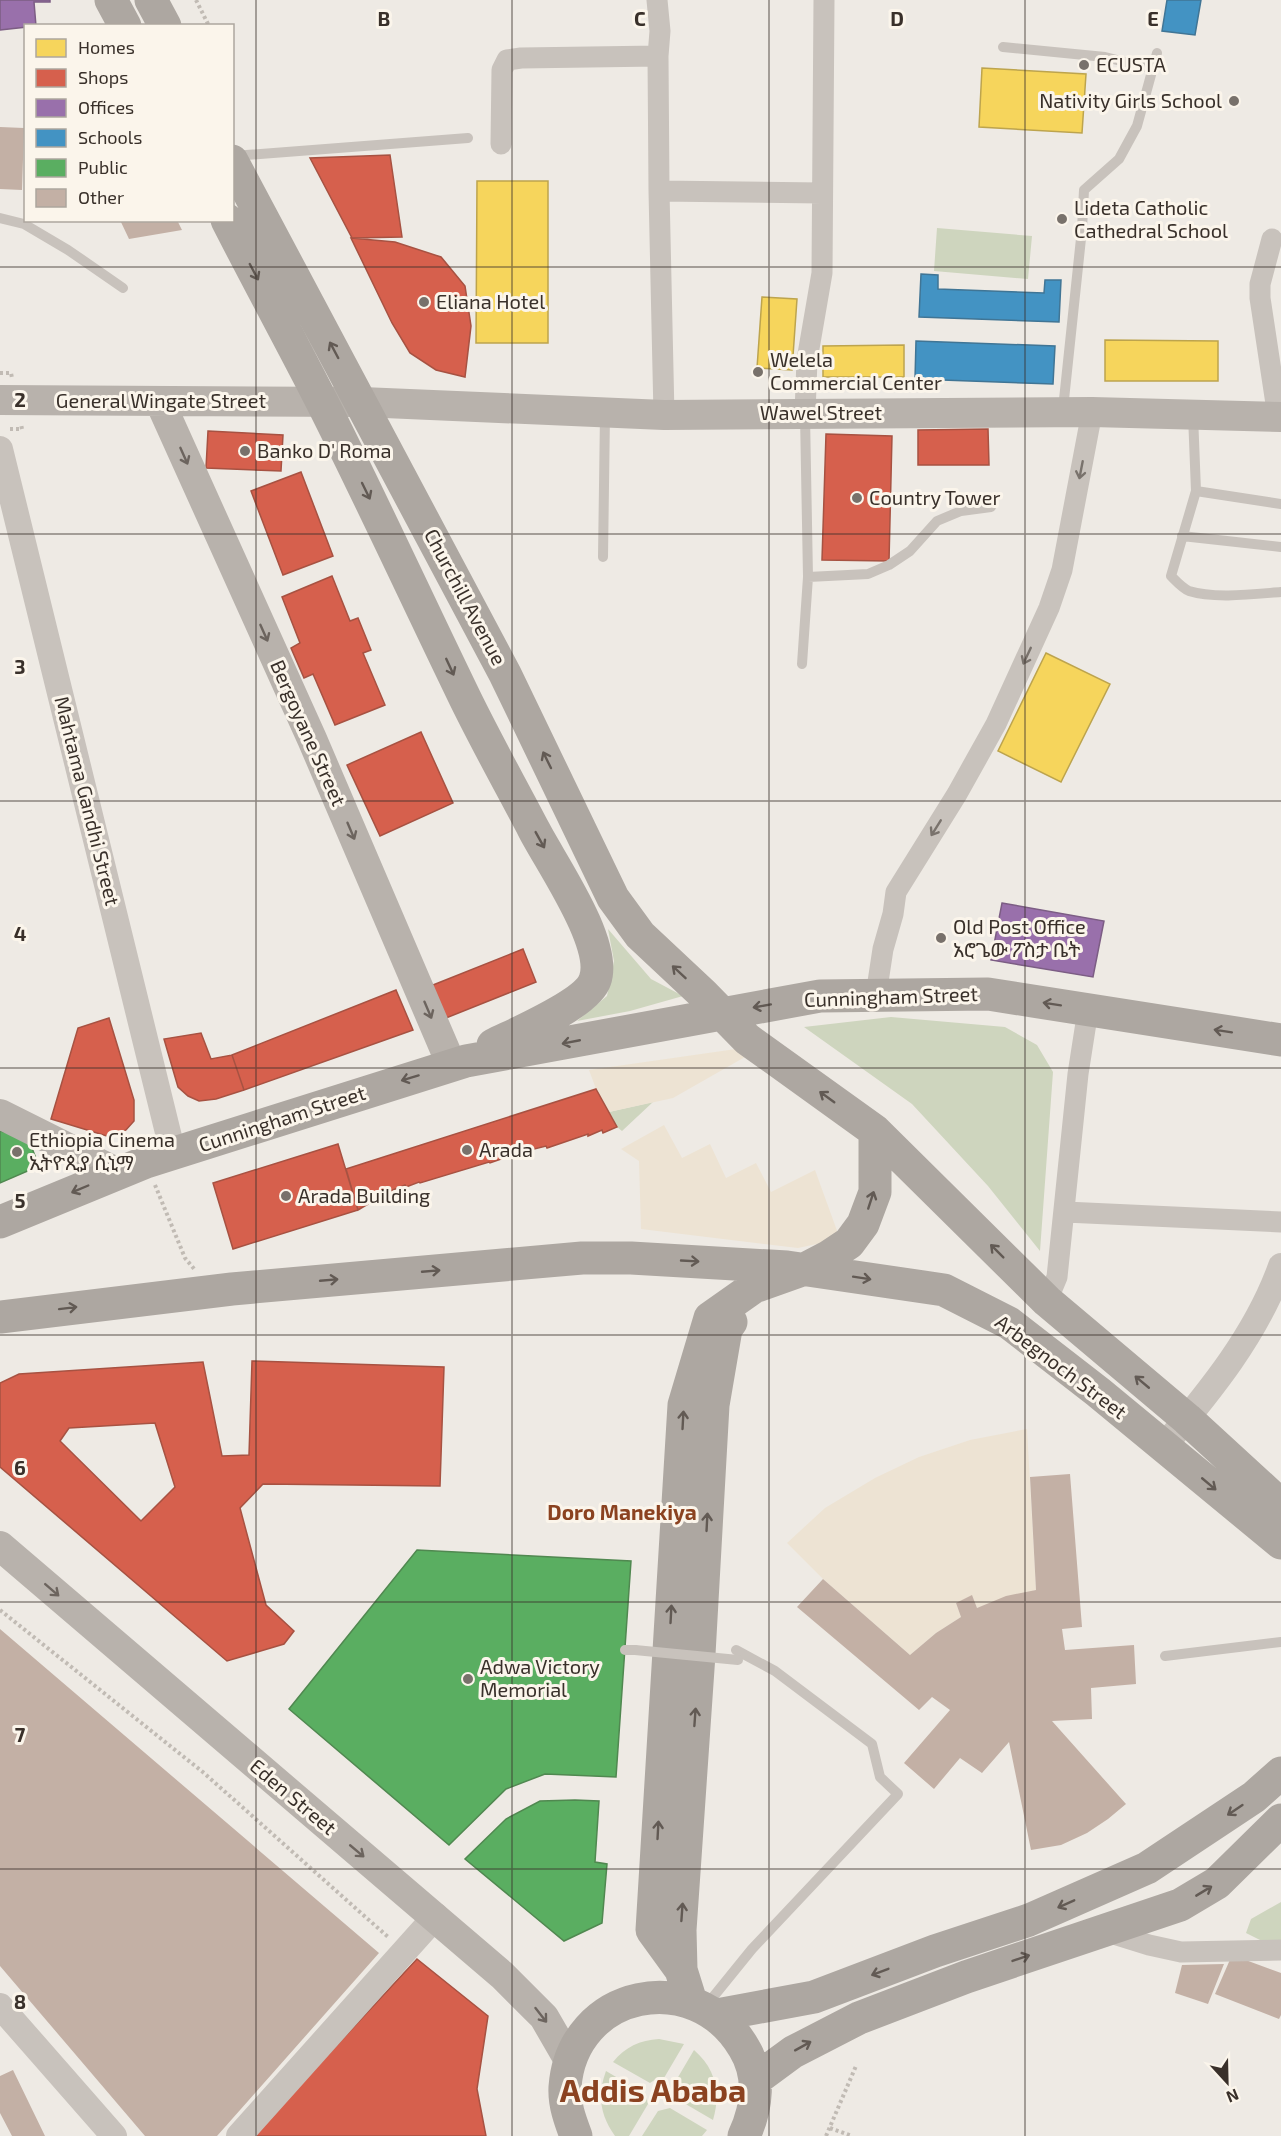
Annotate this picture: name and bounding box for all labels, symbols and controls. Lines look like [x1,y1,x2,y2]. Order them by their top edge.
text: B [378,6,390,30]
text: C [634,6,646,30]
text: D [890,6,904,30]
text: E [1147,6,1159,30]
legend [24,24,234,222]
text: Homes [78,36,135,58]
place label: ECUSTA [1096,52,1166,76]
marker: ECUSTA [1077,58,1091,72]
text: Shops [78,66,128,88]
place label: Nativity Girls School [1039,88,1222,112]
marker: Nativity Girls School [1227,94,1241,108]
text: Offices [78,96,134,118]
text: Schools [78,126,142,148]
text: Public [78,156,128,178]
text: Other [78,186,124,208]
place label: Lideta Catholic Cathedral School [1074,195,1228,242]
marker: Lideta Catholic Cathedral School [1055,212,1069,226]
one-way arrow [249,263,260,281]
place label: Eliana Hotel [436,289,545,313]
marker: Eliana Hotel [417,295,431,309]
one-way arrow [328,342,339,360]
place label: Welela Commercial Center [770,347,942,394]
marker: Welela Commercial Center [751,365,765,379]
text: 2 [14,387,26,411]
street label: General Wingate Street [56,388,267,412]
street label: Wawel Street [760,400,883,424]
place label: Banko D' Roma [257,438,391,462]
marker: Banko D' Roma [238,444,252,458]
one-way arrow [178,446,190,464]
one-way arrow [1075,459,1086,479]
one-way arrow [360,482,372,500]
place label: Country Tower [869,485,1000,509]
marker: Country Tower [850,491,864,505]
street label: Churchill Avenue [420,524,512,669]
one-way arrow [259,624,271,642]
one-way arrow [1021,646,1032,665]
text: 3 [14,654,26,678]
street label: Bergoyane Street [266,656,352,810]
one-way arrow [445,658,457,676]
street label: Mahtama Gandhi Street [50,694,126,908]
one-way arrow [540,752,552,770]
one-way arrow [929,819,941,836]
one-way arrow [346,821,357,840]
one-way arrow [535,831,546,849]
place label: Old Post Office አሮጌው ፖስታ ቤት [953,914,1086,961]
text: 4 [14,921,27,945]
marker: Old Post Office አሮጌው ፖስታ ቤት [934,931,948,945]
one-way arrow [672,965,687,979]
street label: Cunningham Street [804,981,979,1011]
one-way arrow [1043,999,1062,1010]
one-way arrow [423,1001,434,1019]
one-way arrow [753,1001,773,1012]
one-way arrow [1214,1025,1234,1036]
one-way arrow [561,1037,581,1048]
one-way arrow [401,1073,420,1084]
street label: Cunningham Street [195,1080,368,1156]
one-way arrow [820,1091,836,1103]
place label: Ethiopia Cinema ኢትዮጲያ ሲኒማ [29,1127,175,1174]
place label: Arada [479,1137,533,1161]
marker: Arada [460,1143,474,1157]
marker: Ethiopia Cinema ኢትዮጲያ ሲኒማ [10,1145,24,1159]
place label: Arada Building [298,1183,430,1207]
one-way arrow [71,1184,89,1195]
text: 5 [14,1188,26,1212]
marker: Arada Building [279,1189,293,1203]
one-way arrow [867,1191,878,1210]
one-way arrow [989,1244,1004,1259]
one-way arrow [679,1256,699,1267]
one-way arrow [420,1265,440,1276]
one-way arrow [852,1272,872,1283]
one-way arrow [318,1274,338,1285]
one-way arrow [58,1302,77,1313]
street label: Arbegnoch Street [991,1309,1132,1424]
one-way arrow [1134,1375,1150,1388]
one-way arrow [678,1410,689,1430]
text: 6 [14,1455,26,1479]
one-way arrow [1201,1477,1217,1490]
district label: Doro Manekiya [547,1499,697,1525]
one-way arrow [701,1513,712,1533]
one-way arrow [44,1583,59,1597]
one-way arrow [666,1605,677,1625]
place label: Adwa Victory Memorial [480,1654,600,1701]
marker: Adwa Victory Memorial [461,1672,475,1686]
one-way arrow [690,1708,701,1728]
text: 7 [15,1722,26,1746]
street label: Eden Street [246,1753,342,1839]
one-way arrow [1227,1803,1244,1816]
one-way arrow [653,1820,664,1840]
one-way arrow [349,1844,364,1858]
one-way arrow [1195,1885,1212,1897]
one-way arrow [1057,1899,1075,1910]
one-way arrow [676,1902,687,1922]
one-way arrow [1011,1952,1030,1963]
one-way arrow [871,1967,890,1978]
text: 8 [14,1989,26,2013]
one-way arrow [535,2007,548,2023]
one-way arrow [794,2040,811,2052]
north arrow [1197,2052,1257,2112]
district label: Addis Ababa [560,2070,746,2108]
text: N [1224,2085,1242,2107]

